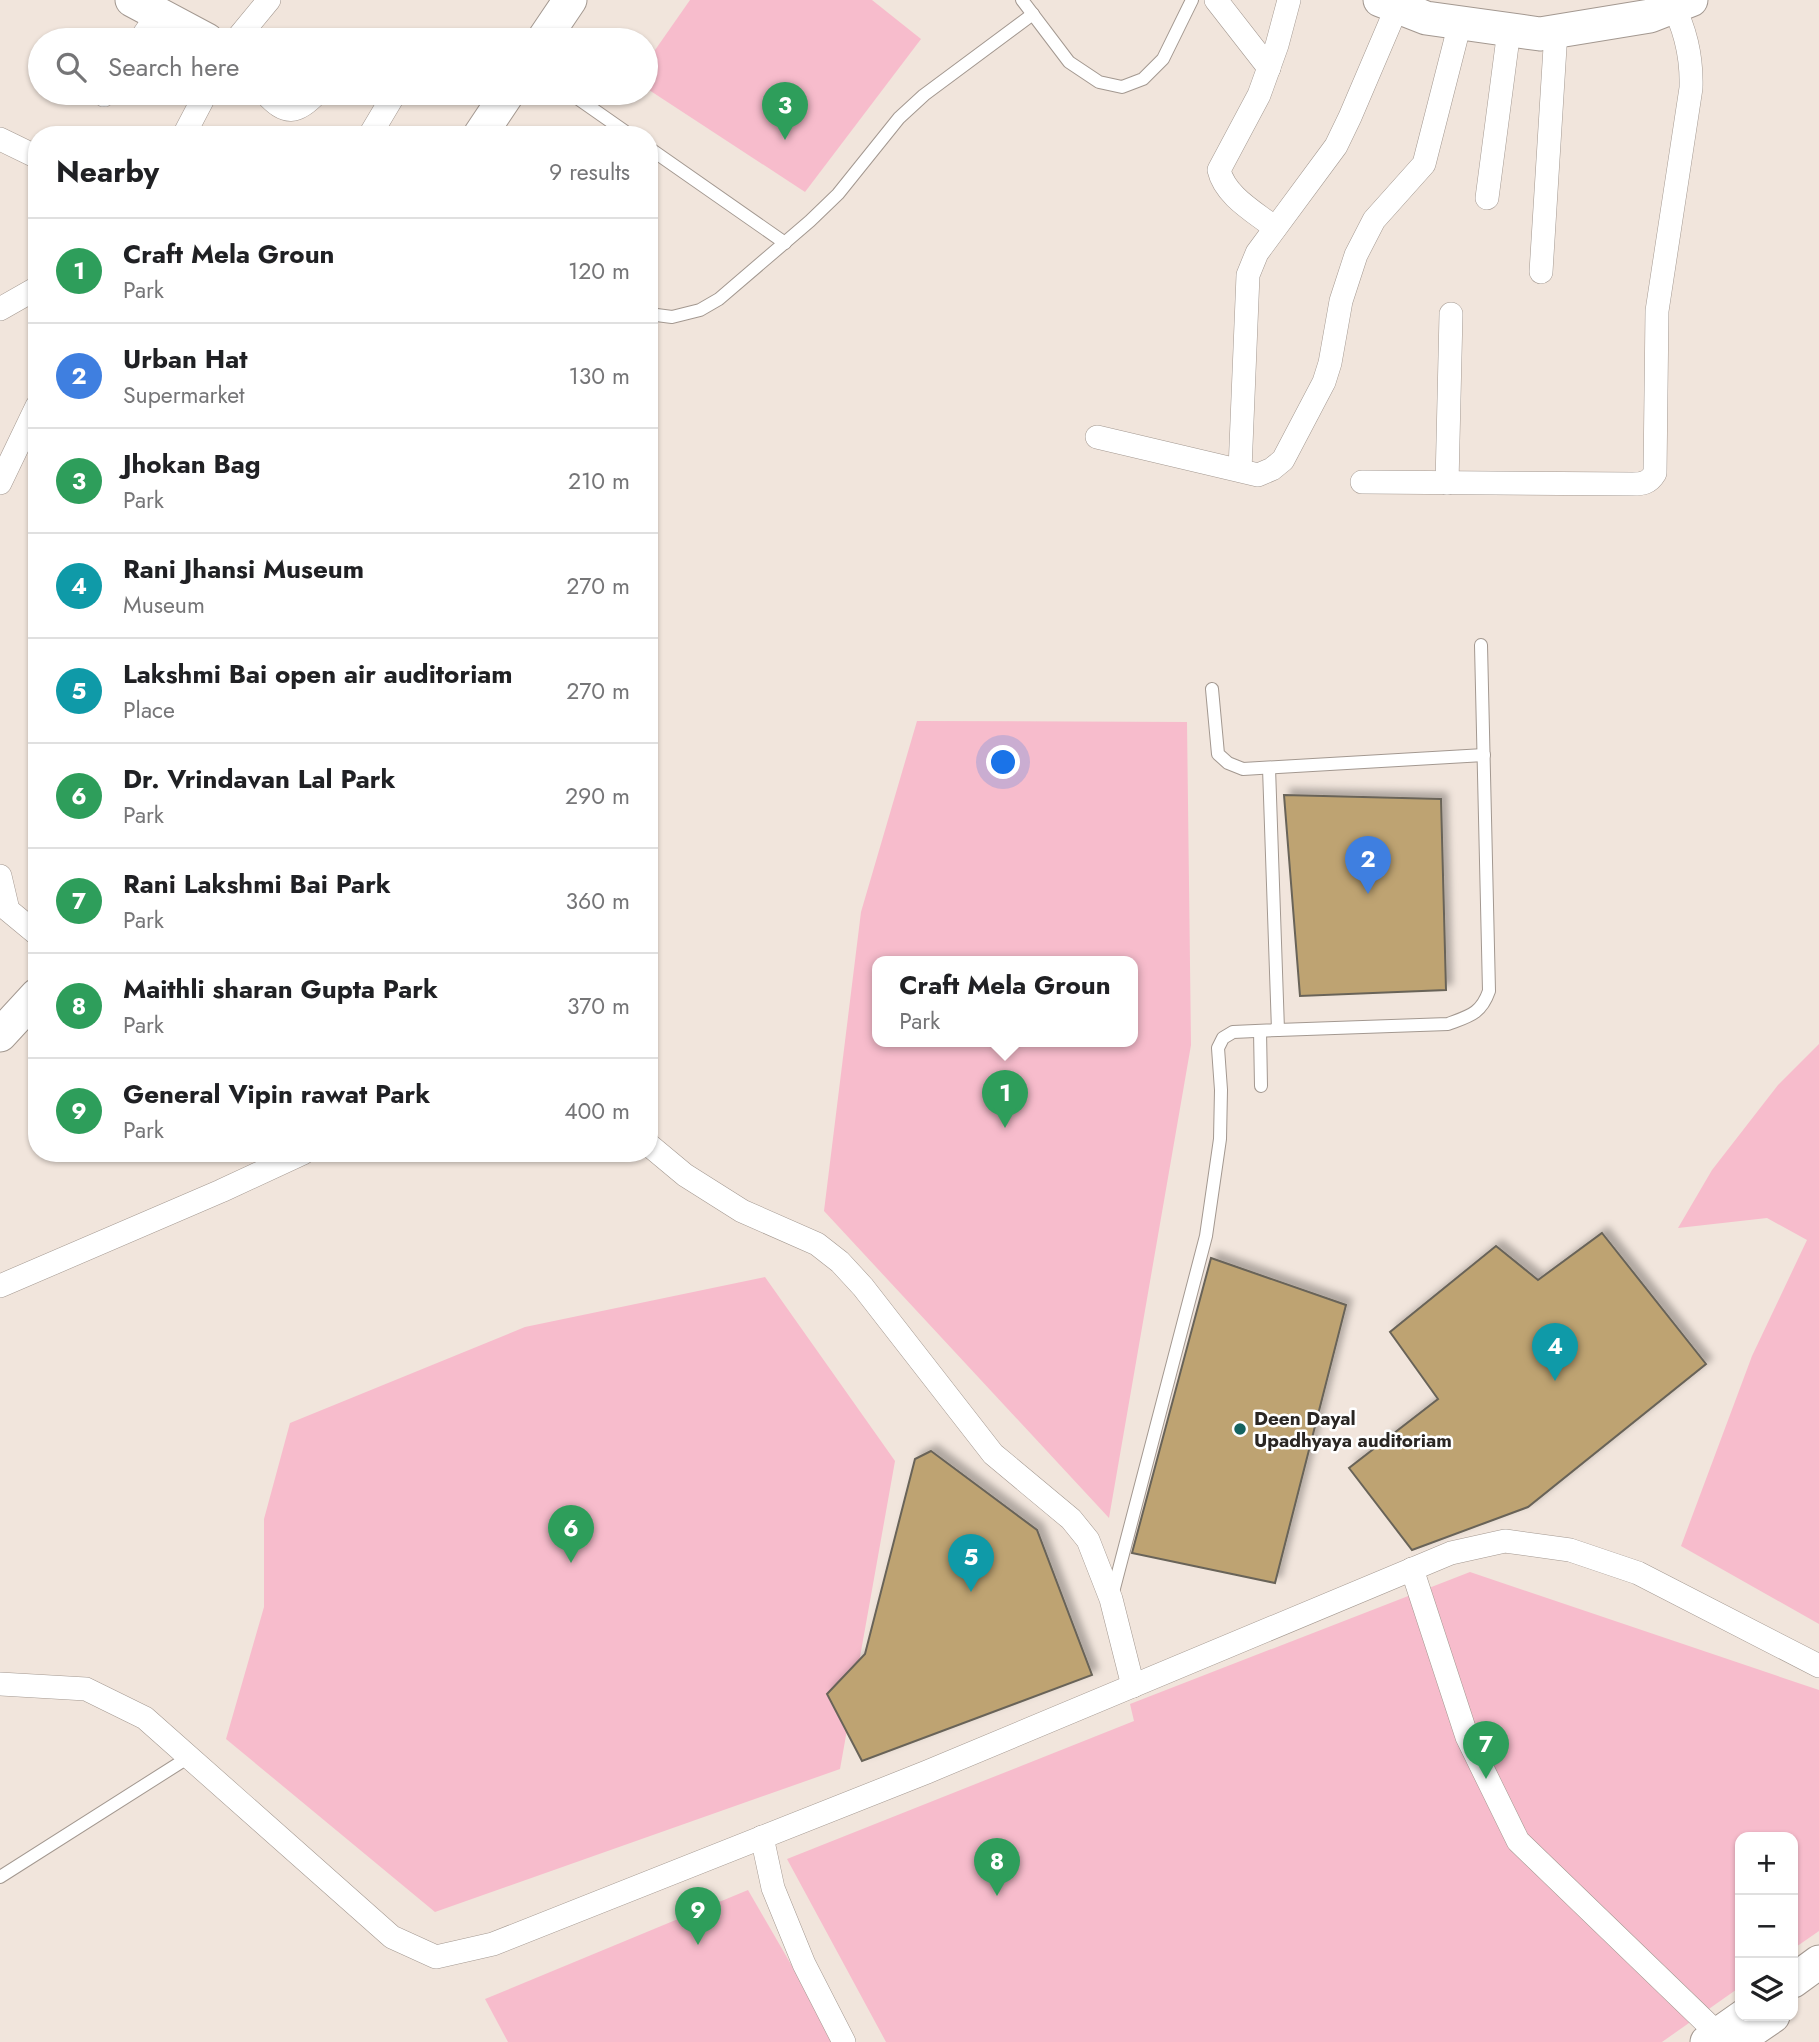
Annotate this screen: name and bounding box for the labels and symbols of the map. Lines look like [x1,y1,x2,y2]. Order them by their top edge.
pin: 3 [762,82,808,140]
your location [986,745,1020,779]
pin: 2 [1345,836,1391,894]
pin: 1 [982,1070,1028,1128]
pin: 4 [1532,1323,1578,1381]
place label: Deen Dayal Upadhyaya auditoriam [1254,1405,1452,1454]
marker: Deen Dayal Upadhyaya auditoriam [1232,1421,1248,1437]
pin: 6 [548,1505,594,1563]
pin: 5 [948,1534,994,1592]
pin: 7 [1463,1721,1509,1779]
pin: 8 [974,1838,1020,1896]
pin: 9 [675,1887,721,1945]

